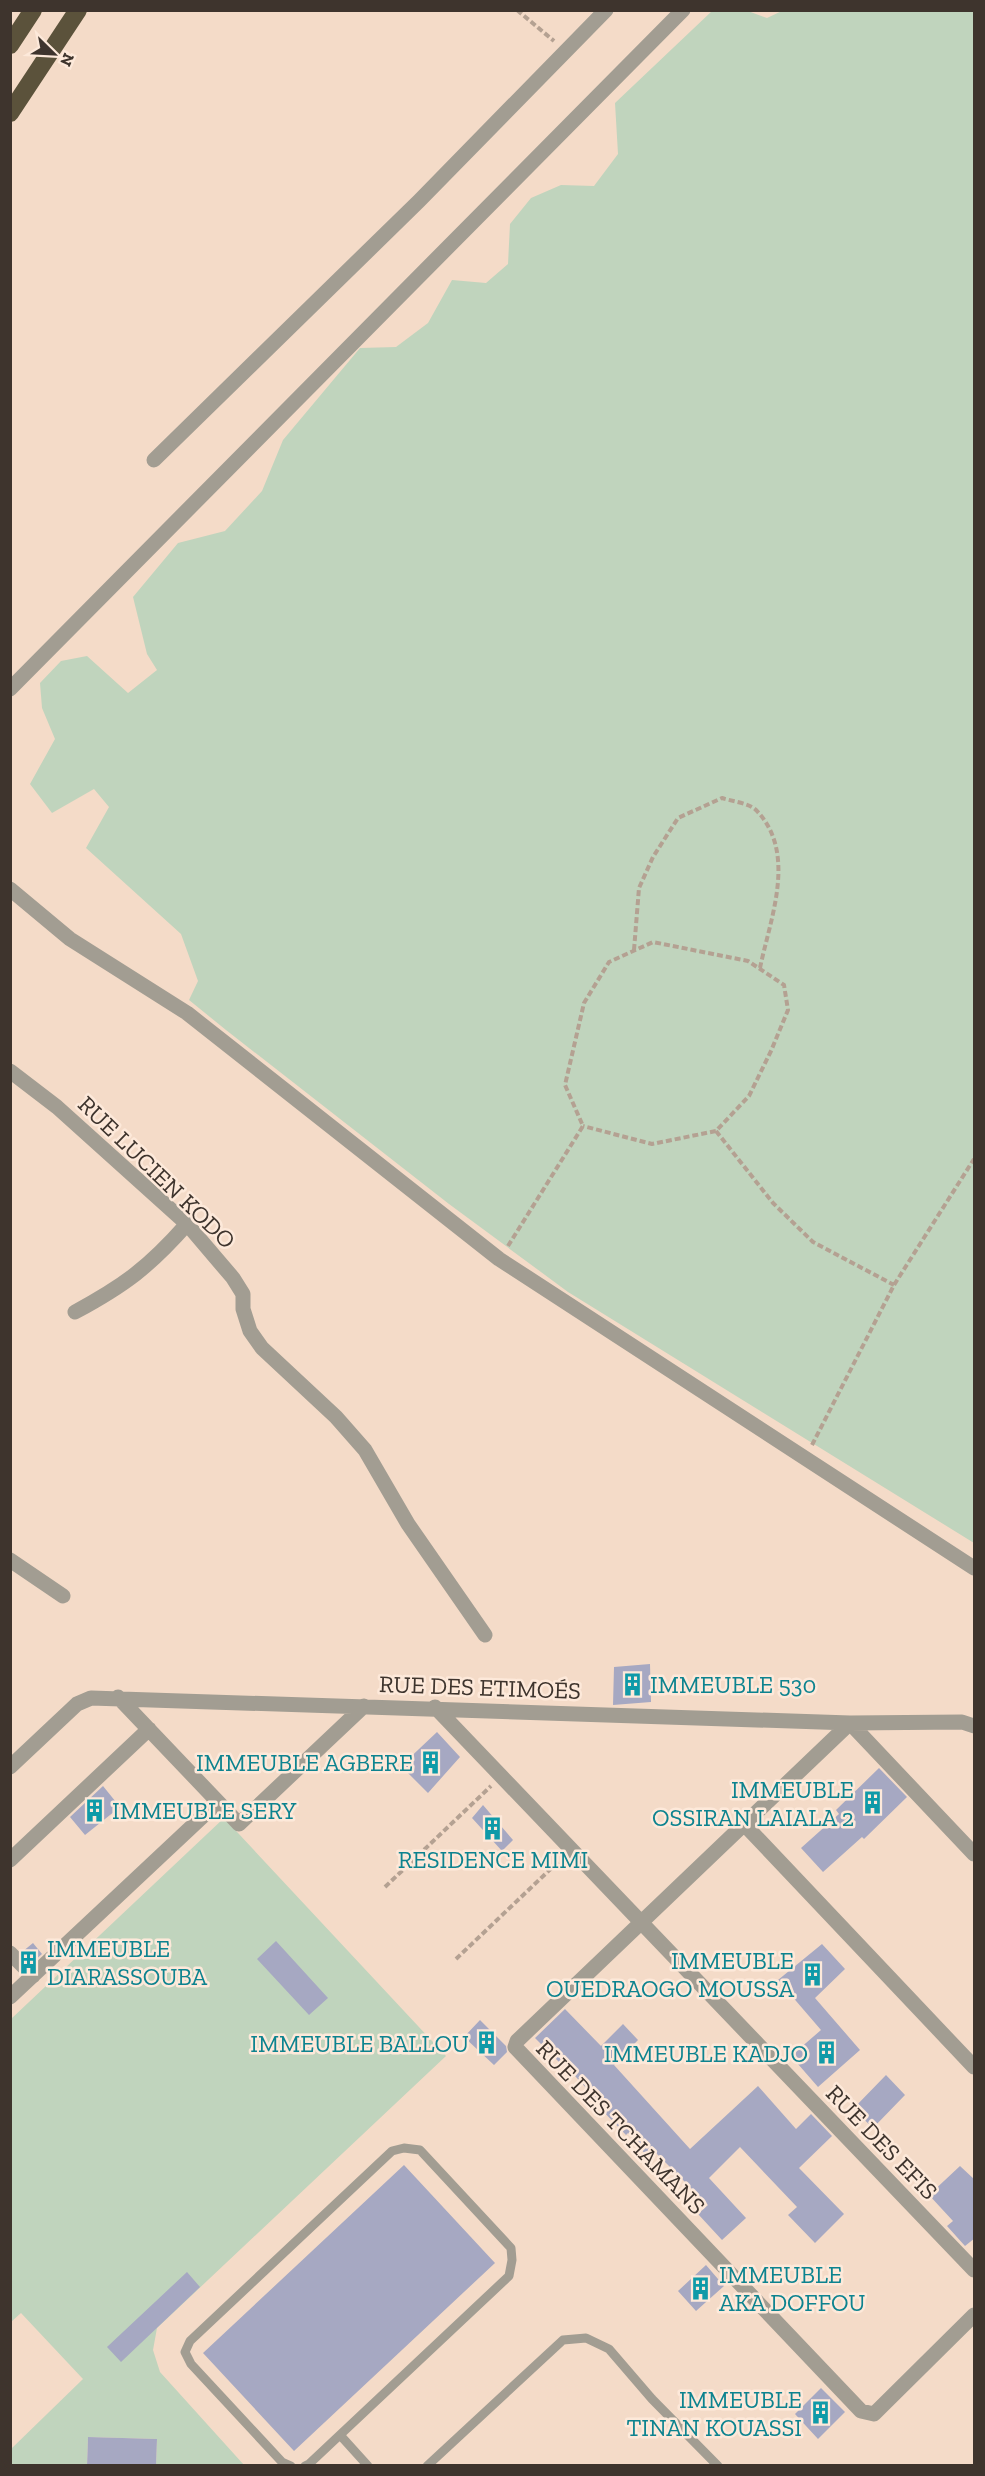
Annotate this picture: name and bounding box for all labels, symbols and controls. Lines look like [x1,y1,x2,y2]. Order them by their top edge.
north arrow [24,24,84,84]
text: N [56,50,78,69]
street label: RUE LUCIEN KODO [72,1089,242,1255]
street label: RUE DES ETIMOÉS [379,1669,581,1705]
place label: IMMEUBLE 530 [650,1670,816,1699]
building icon: IMMEUBLE 530 [619,1671,645,1697]
place label: IMMEUBLE AGBERE [196,1748,413,1777]
building icon: IMMEUBLE AGBERE [418,1749,444,1775]
place label: IMMEUBLE OSSIRAN LAIALA 2 [652,1775,854,1832]
building icon: IMMEUBLE OSSIRAN LAIALA 2 [859,1790,885,1816]
place label: IMMEUBLE SERY [112,1796,297,1825]
building icon: IMMEUBLE SERY [81,1797,107,1823]
building icon: RESIDENCE MIMI [480,1816,506,1842]
place label: RESIDENCE MIMI [398,1845,588,1874]
place label: IMMEUBLE DIARASSOUBA [47,1934,207,1991]
place label: IMMEUBLE OUEDRAOGO MOUSSA [546,1946,794,2003]
building icon: IMMEUBLE DIARASSOUBA [16,1949,42,1975]
building icon: IMMEUBLE OUEDRAOGO MOUSSA [799,1961,825,1987]
place label: IMMEUBLE BALLOU [250,2029,469,2058]
building icon: IMMEUBLE BALLOU [474,2030,500,2056]
street label: RUE DES TCHAMANS [530,2034,712,2220]
place label: IMMEUBLE KADJO [604,2039,808,2068]
building icon: IMMEUBLE KADJO [813,2040,839,2066]
street label: RUE DES EFIS [820,2079,944,2205]
place label: IMMEUBLE AKA DOFFOU [719,2260,866,2317]
building icon: IMMEUBLE AKA DOFFOU [688,2275,714,2301]
place label: IMMEUBLE TINAN KOUASSI [626,2385,802,2442]
building icon: IMMEUBLE TINAN KOUASSI [807,2400,833,2426]

